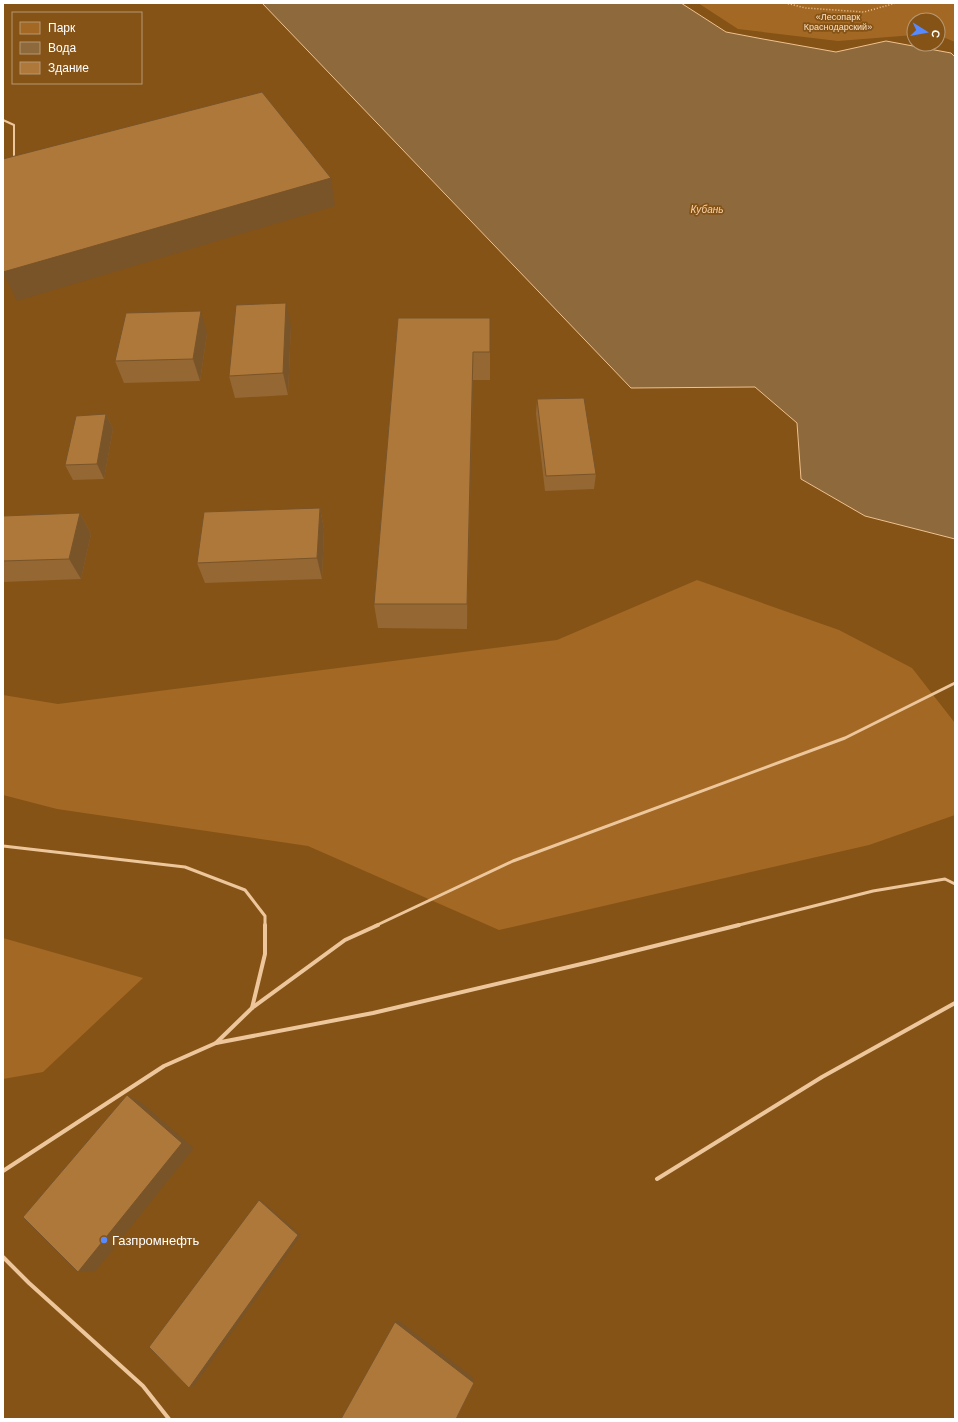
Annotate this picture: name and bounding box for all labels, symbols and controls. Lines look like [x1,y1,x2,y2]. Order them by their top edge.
legend [12,12,142,84]
park label: «Лесопарк Краснодарский» [804,12,872,32]
north arrow [906,12,946,52]
text: Парк [48,21,76,35]
text: С [929,29,942,39]
text: Вода [48,41,76,55]
text: Здание [48,61,89,75]
water label: Кубань [691,204,723,215]
place label: Газпромнефть [112,1233,200,1248]
marker: Газпромнефть [99,1235,109,1245]

